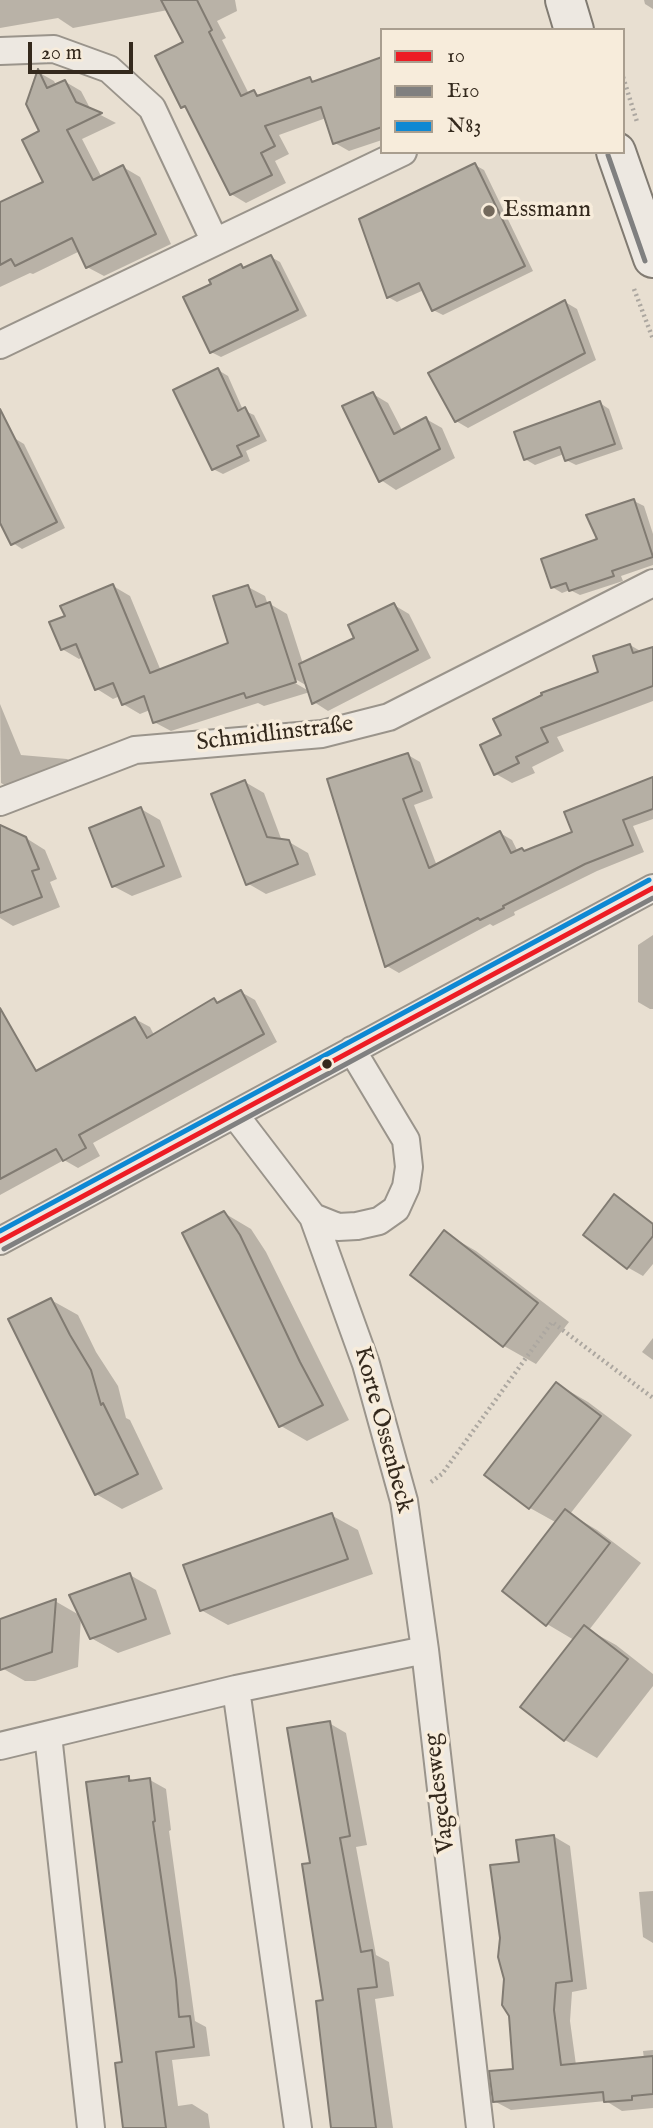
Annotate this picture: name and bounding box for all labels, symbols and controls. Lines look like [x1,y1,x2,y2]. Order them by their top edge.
scale bar [32,28,136,72]
legend [380,28,625,154]
text: 20 m [41,40,82,67]
text: 10 [447,43,465,70]
text: E10 [447,78,480,105]
text: N83 [447,113,481,140]
place label: Essmann [503,197,591,225]
marker: Essmann [481,203,497,219]
street label: Schmidlinstraße [195,711,355,759]
unlabelled marker [320,1057,334,1071]
street label: Korte Ossenbeck [346,1344,418,1516]
street label: Vagedesweg [419,1731,463,1855]

